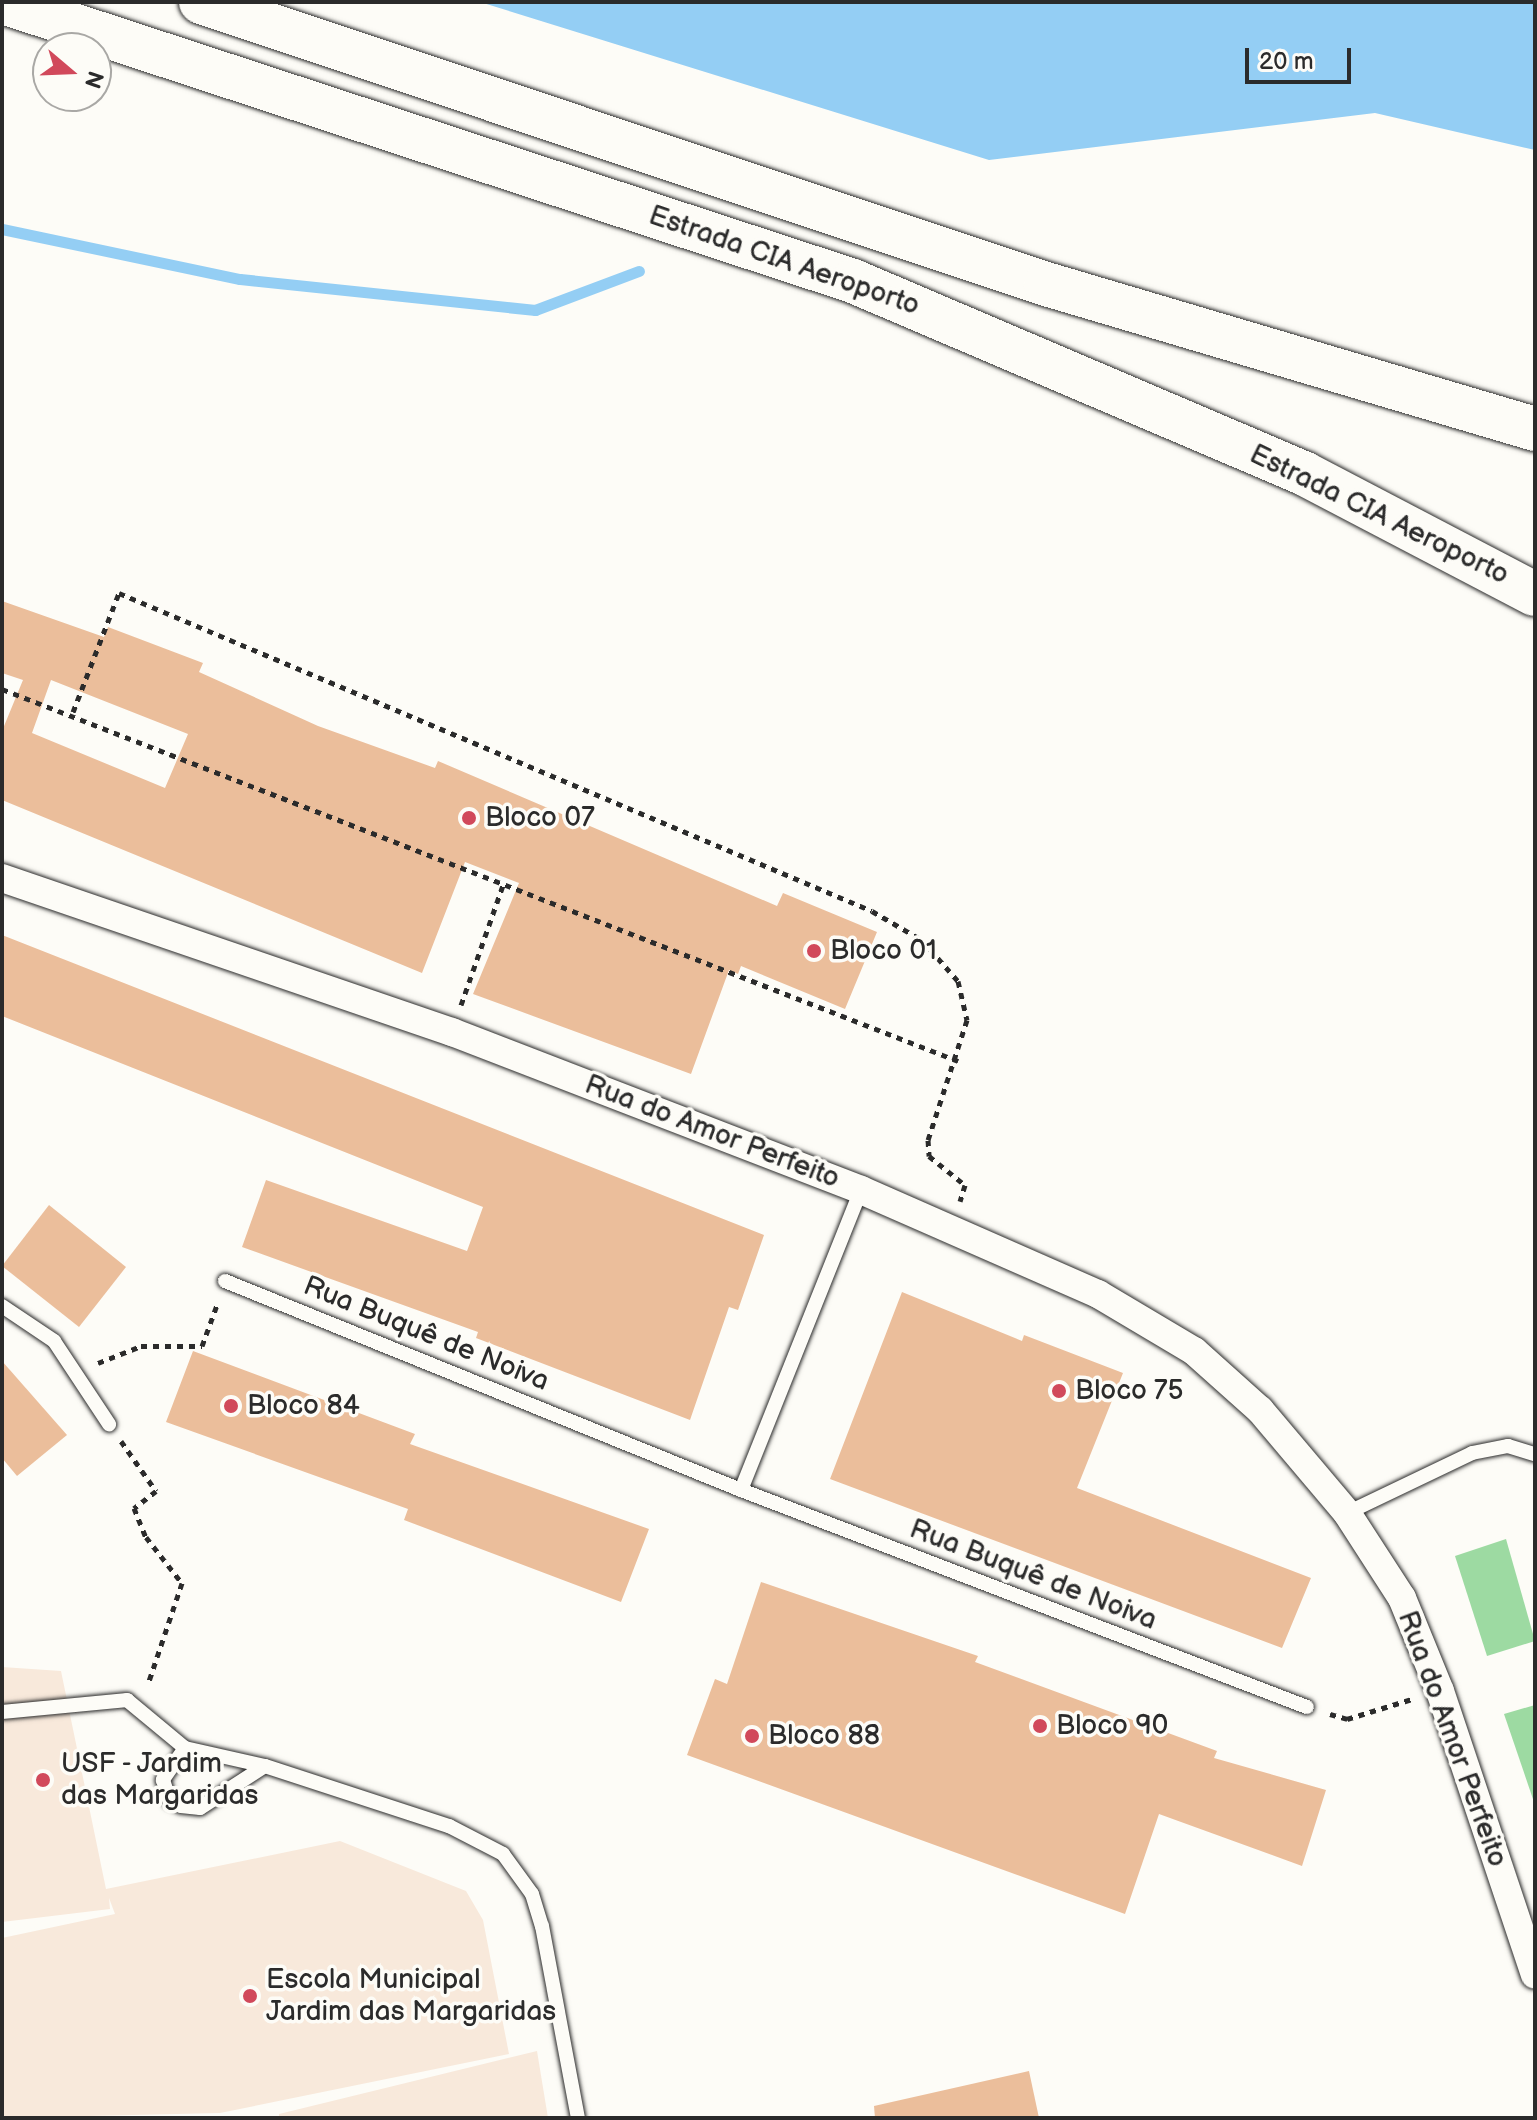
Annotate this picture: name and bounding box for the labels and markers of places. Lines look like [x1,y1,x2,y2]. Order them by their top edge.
place label: Bloco 07 [485,801,595,835]
marker: Bloco 07 [460,809,478,827]
place label: Bloco 01 [830,934,937,968]
marker: Bloco 01 [805,942,823,960]
place label: Bloco 75 [1075,1374,1184,1408]
marker: Bloco 75 [1050,1382,1068,1400]
place label: Bloco 84 [247,1389,360,1423]
marker: Bloco 84 [222,1397,240,1415]
place label: Bloco 90 [1056,1709,1168,1743]
marker: Bloco 90 [1031,1717,1049,1735]
place label: Bloco 88 [768,1719,880,1753]
marker: Bloco 88 [743,1727,761,1745]
place label: USF - Jardim das Margaridas [61,1747,258,1813]
marker: USF - Jardim das Margaridas [32,1769,54,1791]
place label: Escola Municipal Jardim das Margaridas [266,1963,556,2029]
marker: Escola Municipal Jardim das Margaridas [241,1987,259,2005]

